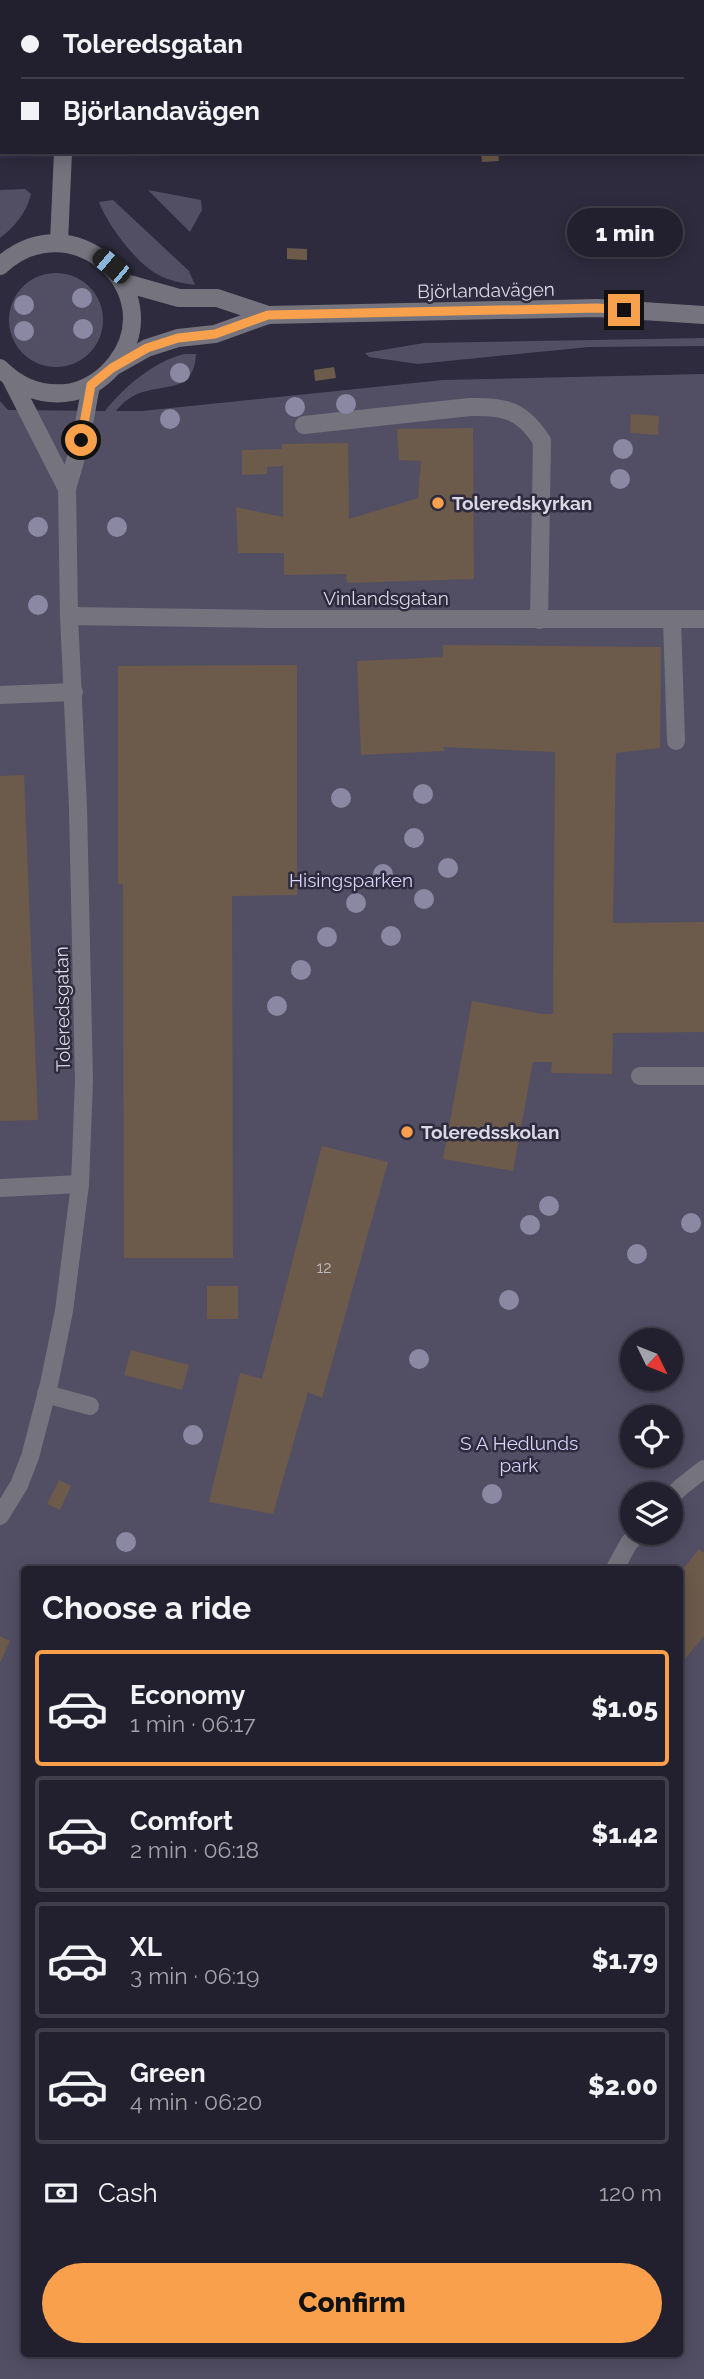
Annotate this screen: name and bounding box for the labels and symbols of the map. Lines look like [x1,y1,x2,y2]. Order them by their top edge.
callout: 1 min [566,208,682,258]
car [89,244,134,288]
street label: Björlandavägen [417,278,555,302]
route end [608,294,640,326]
route start [65,424,97,456]
place label: Toleredskyrkan [452,492,592,514]
marker: Toleredskyrkan [430,495,446,511]
street label: Vinlandsgatan [323,587,449,609]
park label: Hisingsparken [289,869,413,891]
street label: Toleredsgatan [50,946,74,1072]
place label: Toleredsskolan [421,1121,559,1143]
marker: Toleredsskolan [399,1124,415,1140]
house number: 12 [316,1258,332,1277]
north arrow [620,1328,682,1391]
park label: S A Hedlunds park [460,1432,578,1476]

